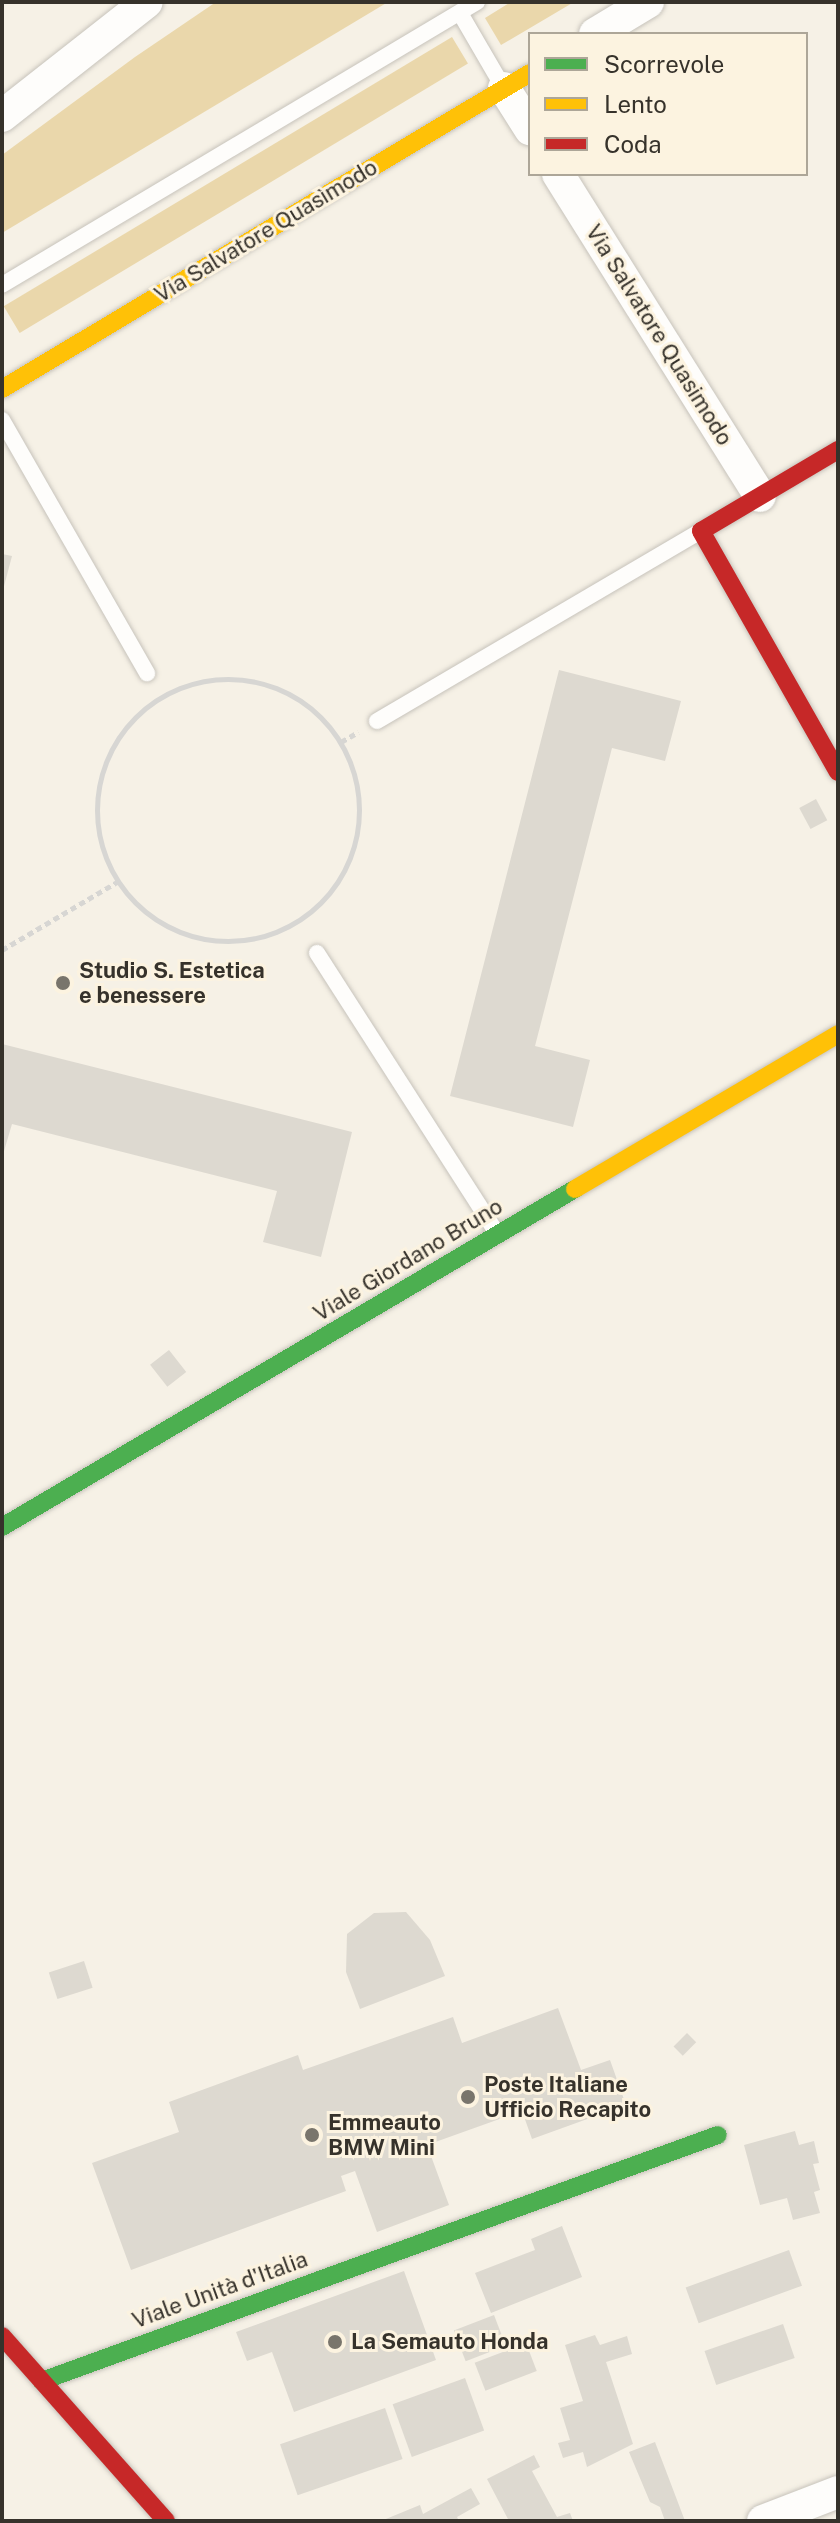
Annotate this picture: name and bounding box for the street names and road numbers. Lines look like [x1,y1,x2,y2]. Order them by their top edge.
street label: Via Salvatore Quasìmodo [150,154,382,308]
street label: Via Salvatore Quasimodo [580,220,738,450]
street label: Viale Giordano Bruno [309,1193,507,1327]
street label: Viale Unità d'Italia [128,2246,312,2334]

